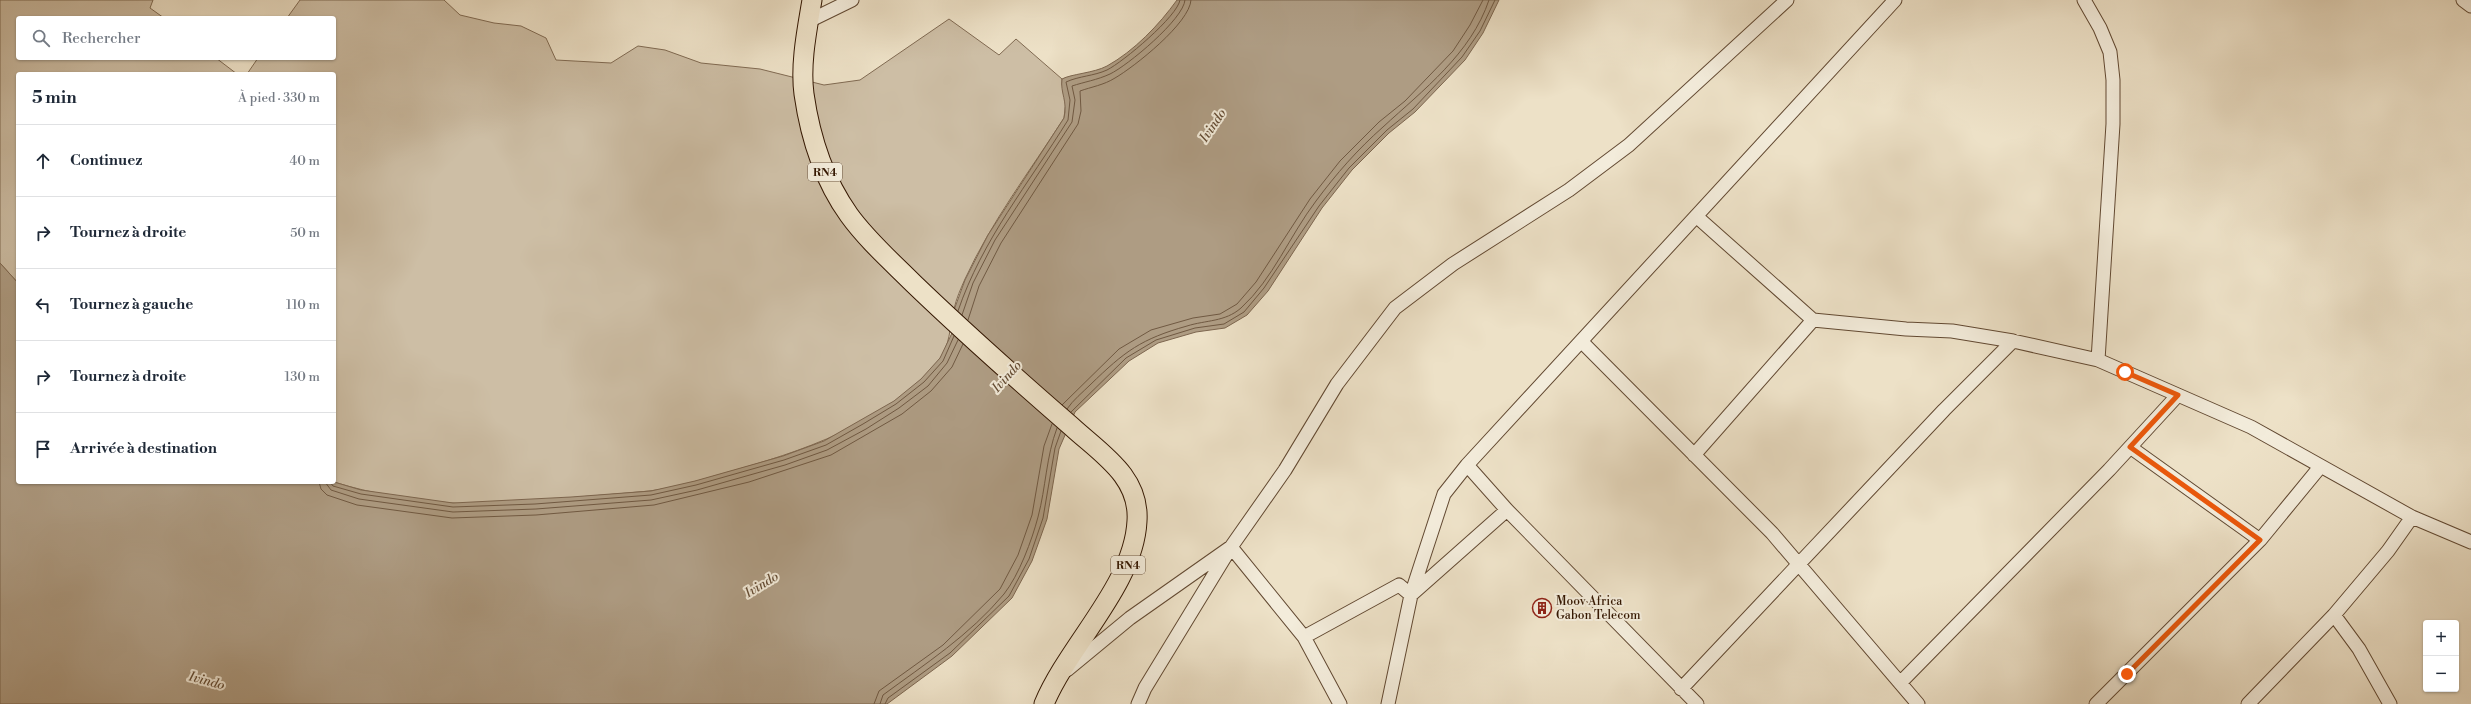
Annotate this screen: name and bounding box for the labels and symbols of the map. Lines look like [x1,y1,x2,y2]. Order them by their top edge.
water label: Ivindo [1195,106,1230,146]
road number: RN4 [808,163,842,181]
water label: Ivindo [988,358,1025,396]
route start [2116,363,2134,381]
road number: RN4 [1111,556,1145,574]
water label: Ivindo [741,568,781,602]
place label: Moov Africa Gabon Telecom [1556,594,1641,623]
building icon: Moov Africa Gabon Telecom [1531,597,1553,619]
route end [2118,665,2136,683]
water label: Ivindo [186,668,227,693]

